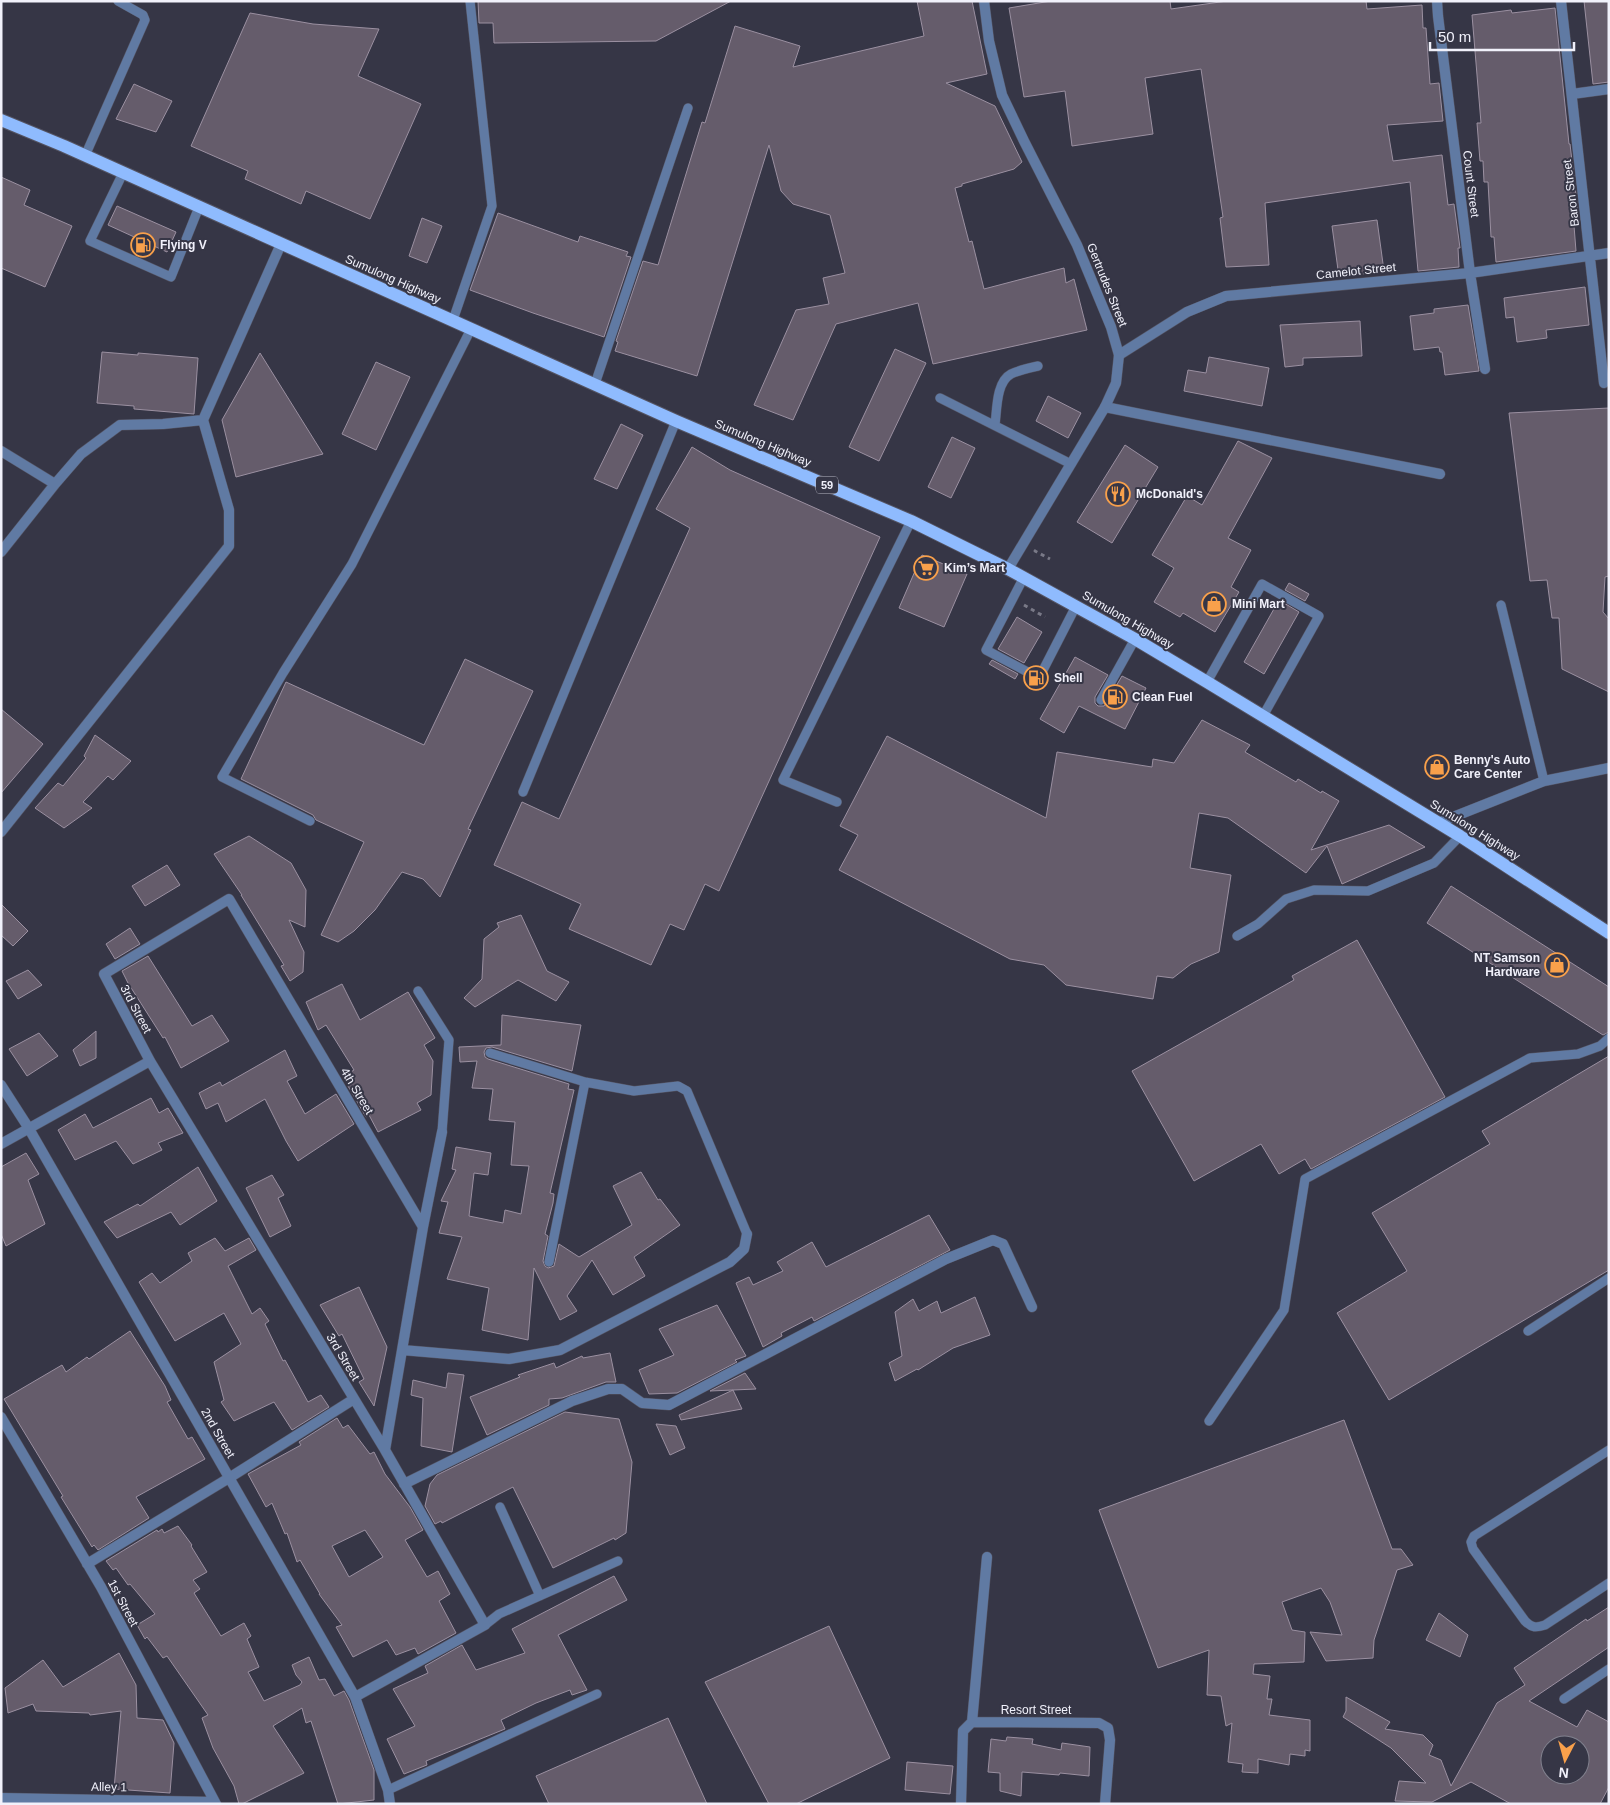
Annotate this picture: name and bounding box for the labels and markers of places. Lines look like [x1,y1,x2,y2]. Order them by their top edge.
fuel station icon: Flying V [130,232,156,258]
place label: Flying V [160,238,207,252]
restaurant icon: McDonald's [1105,481,1131,507]
place label: McDonald's [1136,487,1203,501]
supermarket icon: Kim’s Mart [913,555,939,581]
place label: Kim’s Mart [944,561,1005,575]
shop icon: Mini Mart [1201,591,1227,617]
place label: Mini Mart [1232,597,1285,611]
fuel station icon: Shell [1023,665,1049,691]
place label: Shell [1054,671,1083,685]
fuel station icon: Clean Fuel [1102,684,1128,710]
place label: Clean Fuel [1132,690,1193,704]
place label: Benny's Auto Care Center [1454,753,1530,781]
shop icon: Benny's Auto Care Center [1424,754,1450,780]
place label: NT Samson Hardware [1474,951,1540,979]
shop icon: NT Samson Hardware [1544,952,1570,978]

